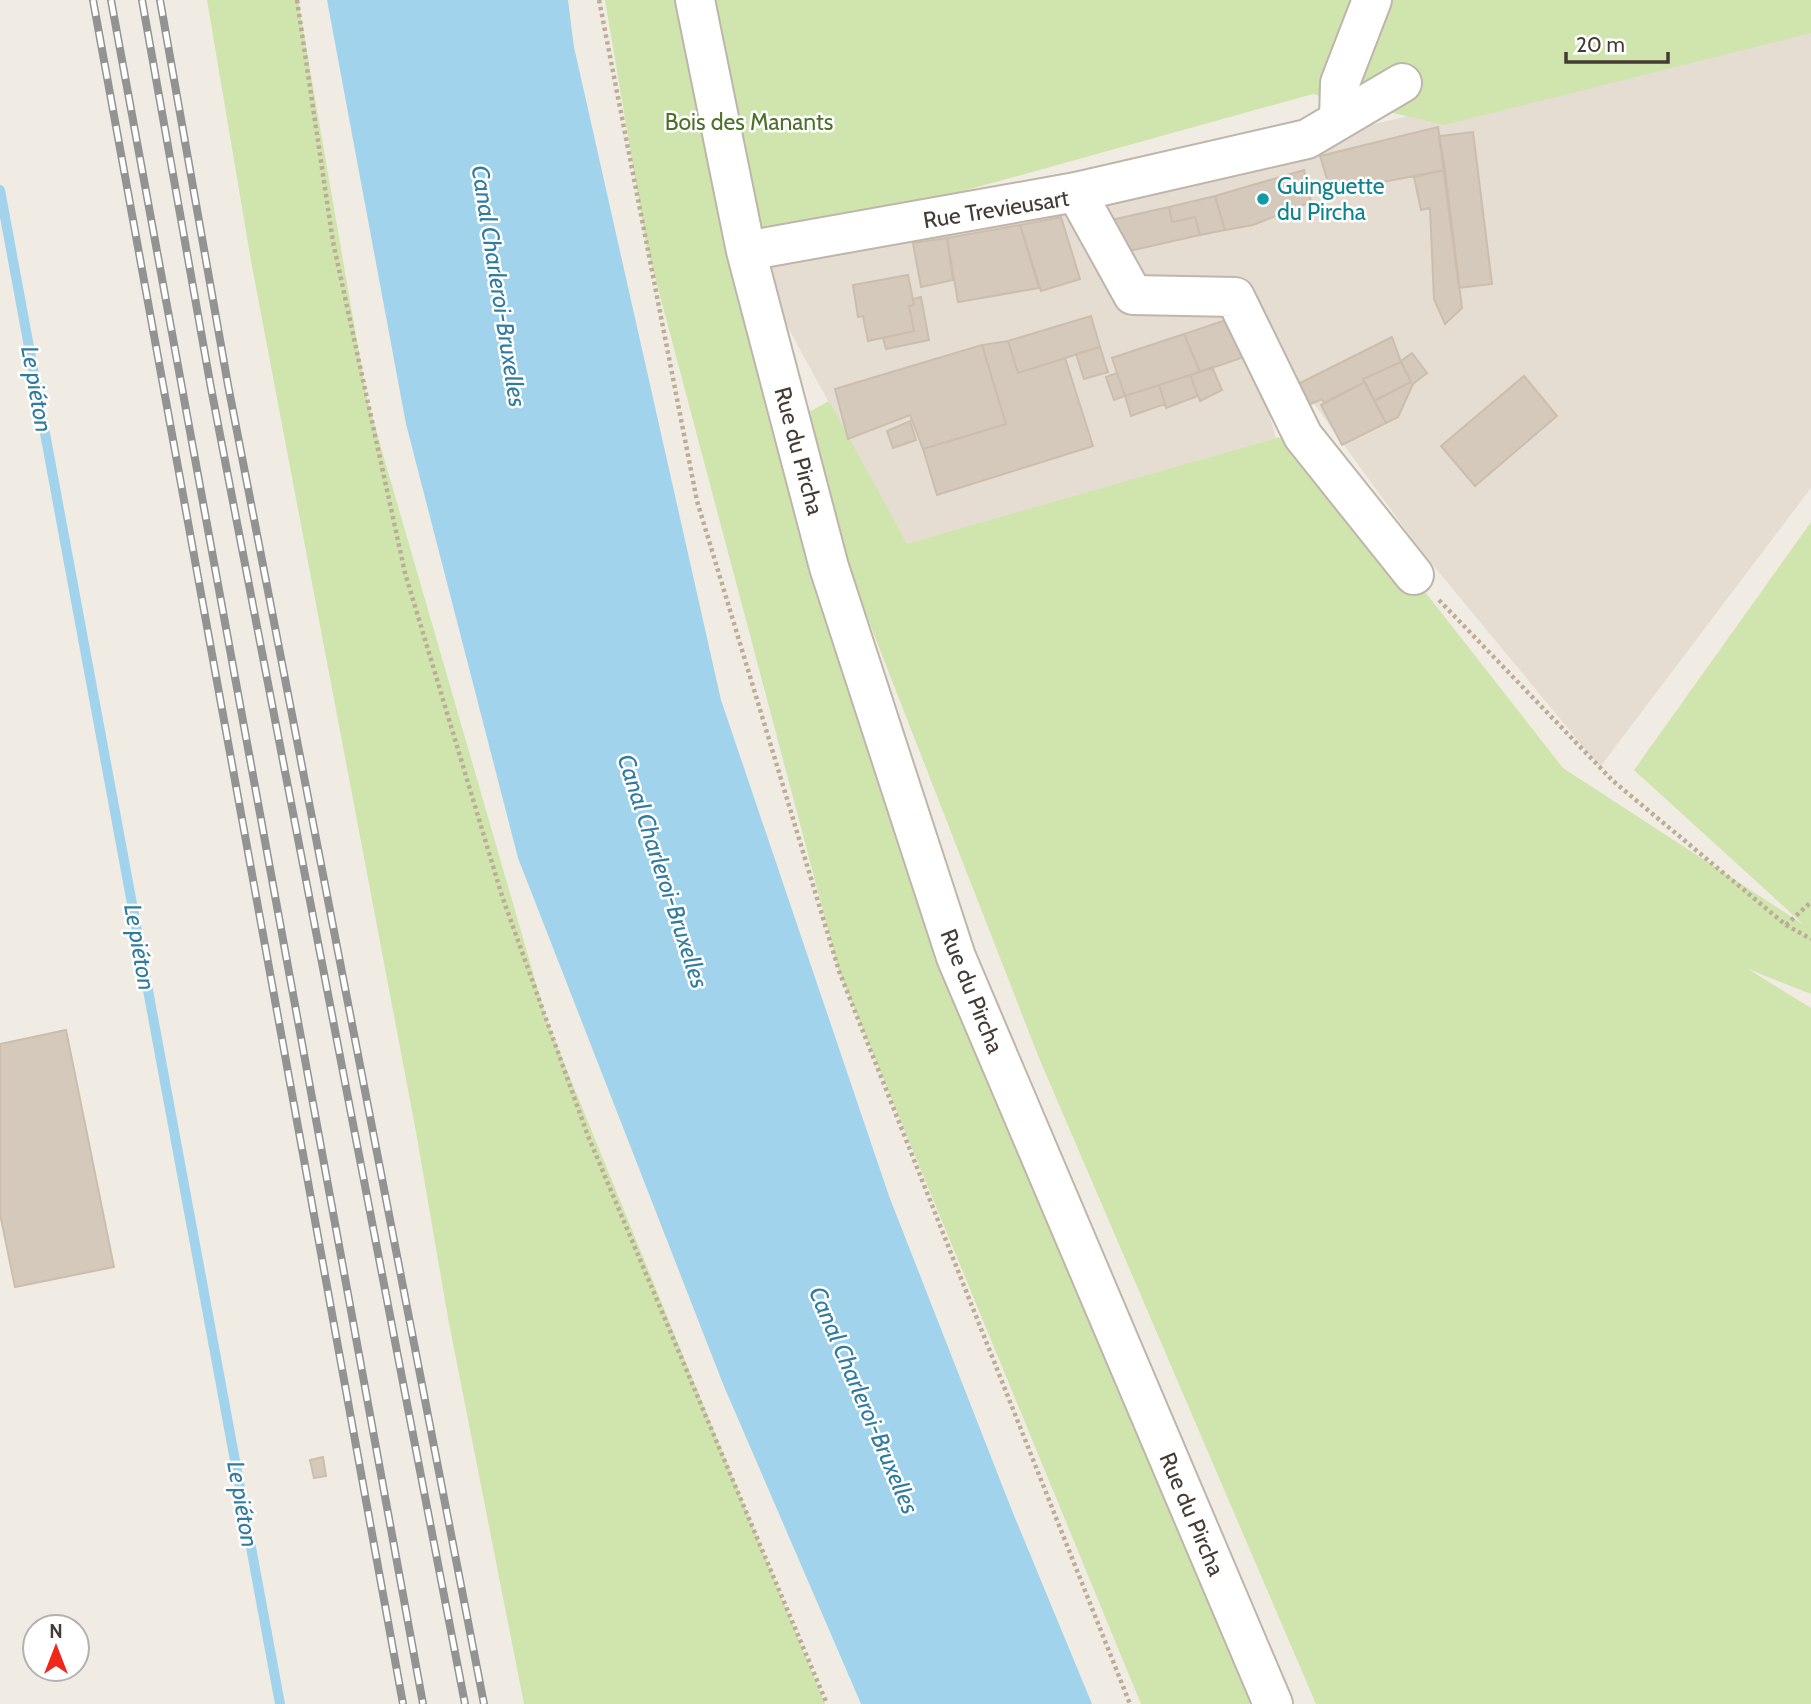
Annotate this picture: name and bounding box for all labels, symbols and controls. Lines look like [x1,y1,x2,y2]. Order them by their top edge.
scale bar [1566,21,1668,65]
text: 20 m [1576,32,1625,57]
park label: Bois des Manants [665,108,833,136]
water label: Canal Charleroi-Bruxelles [466,163,532,409]
place label: Guinguette du Pircha [1277,172,1385,226]
street label: Rue Trevieusart [921,184,1071,234]
marker: Guinguette du Pircha [1255,191,1271,207]
water label: Le piéton [15,343,59,435]
street label: Rue du Pircha [768,384,830,518]
water label: Canal Charleroi-Bruxelles [611,750,715,992]
water label: Le piéton [118,901,162,993]
street label: Rue du Pircha [934,925,1010,1057]
water label: Canal Charleroi-Bruxelles [803,1282,925,1518]
street label: Rue du Pircha [1153,1448,1231,1580]
water label: Le piéton [221,1458,265,1550]
north arrow [21,1613,91,1683]
text: N [49,1620,63,1643]

